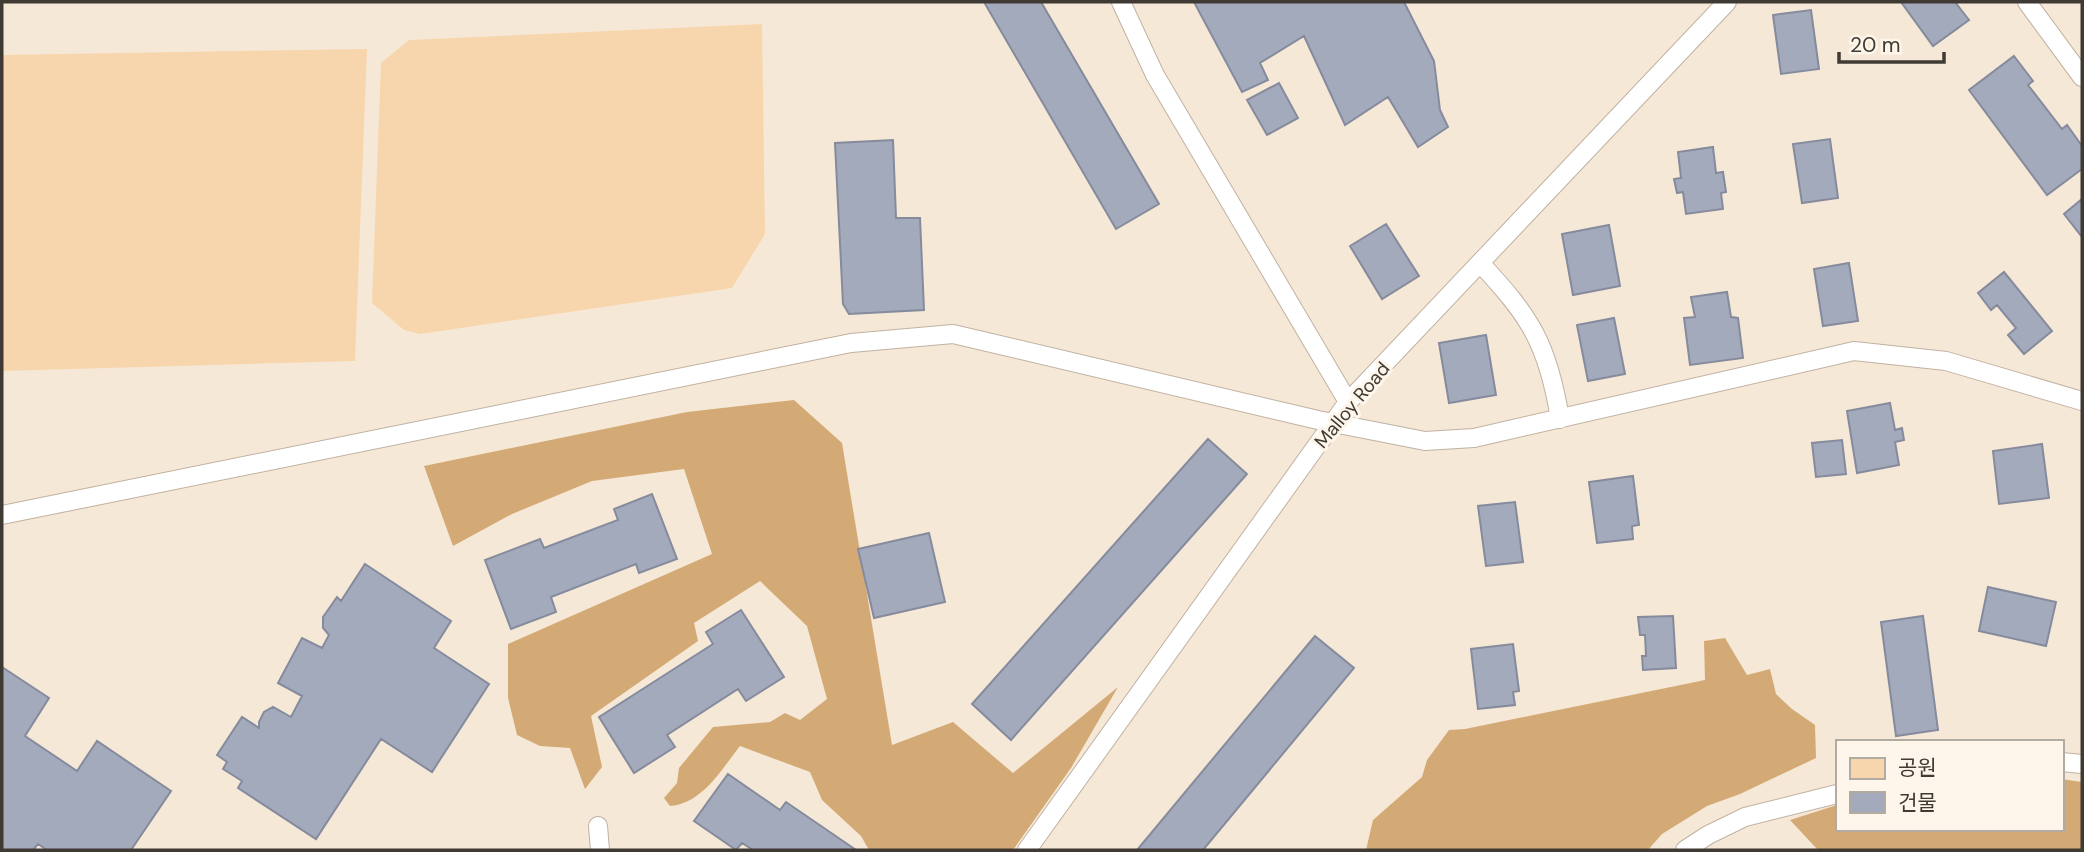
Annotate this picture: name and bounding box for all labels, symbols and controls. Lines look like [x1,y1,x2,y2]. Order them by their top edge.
scale bar [1839,21,1944,65]
text: 20 m [1850,31,1901,59]
street label: Malloy Road [1309,357,1395,453]
legend [1836,740,2063,831]
text: 공원 [1898,754,1937,782]
text: 건물 [1898,789,1937,817]

